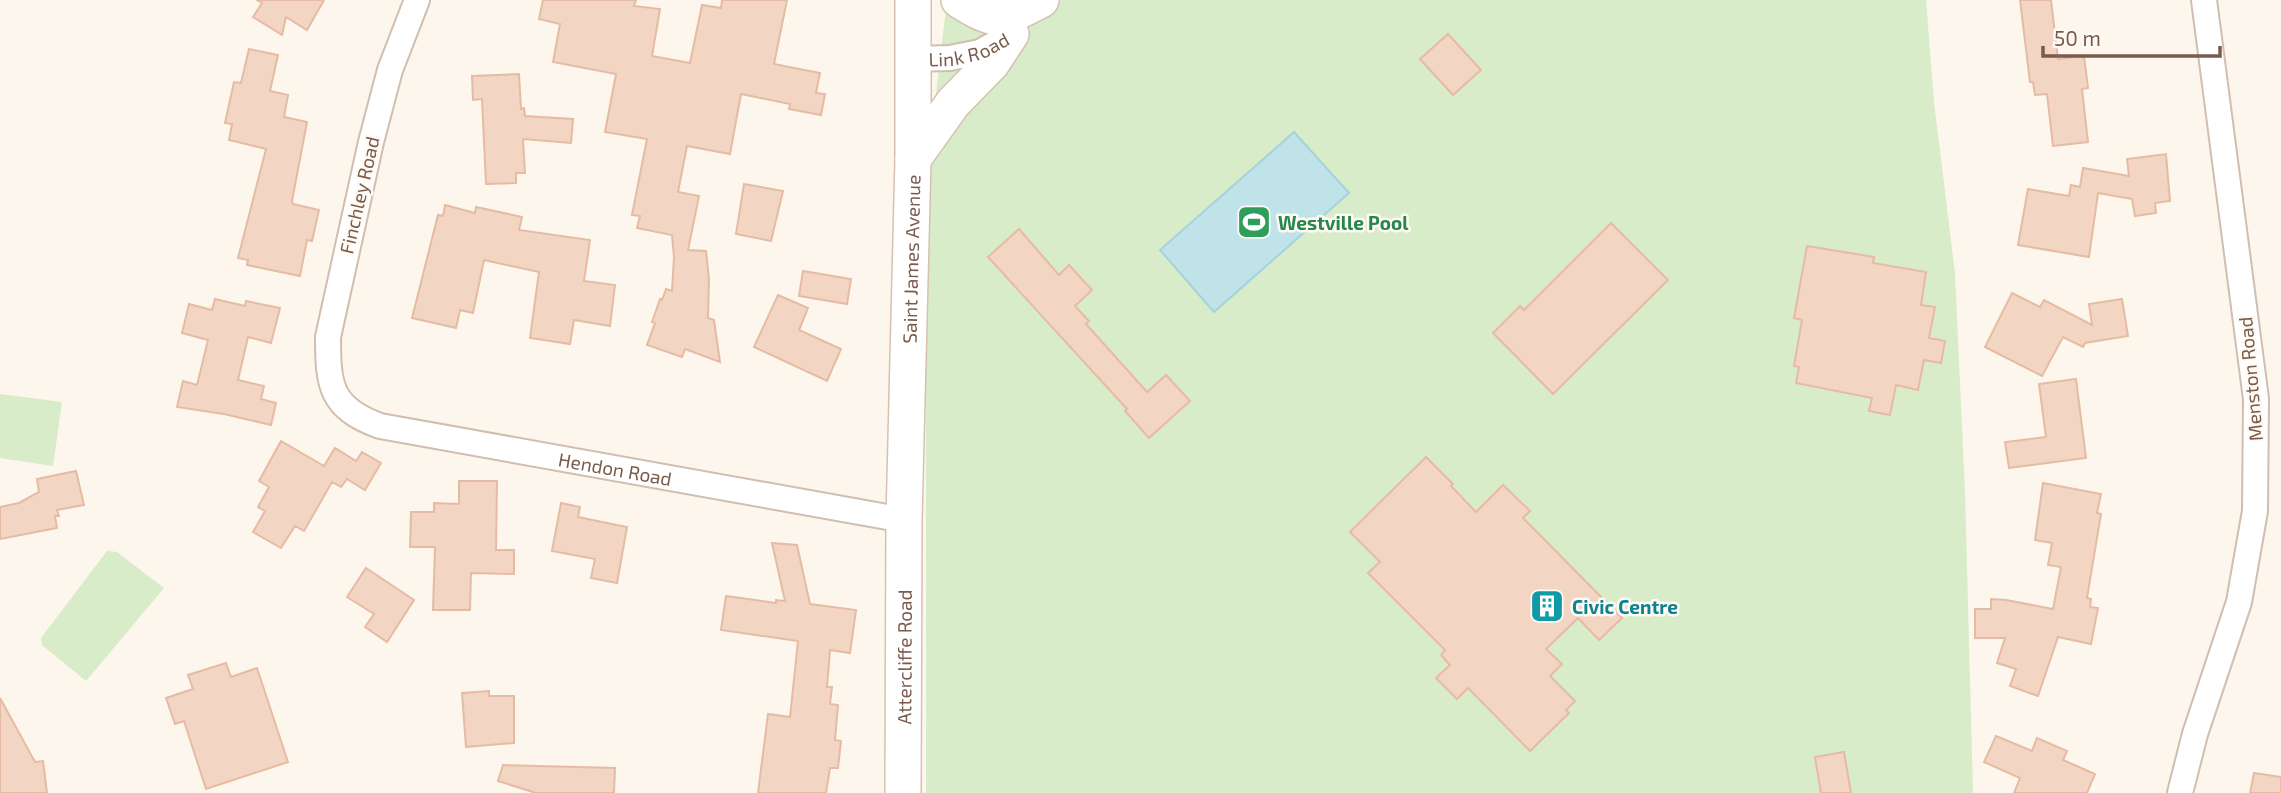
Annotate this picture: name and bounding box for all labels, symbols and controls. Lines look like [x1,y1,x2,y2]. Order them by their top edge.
scale bar [2043,14,2220,58]
text: 50 m [2054,25,2101,50]
street label: Link Road [928,27,1013,70]
street label: Finchley Road [334,134,384,256]
street label: Saint James Avenue [897,174,924,344]
sports icon: Westville Pool [1235,203,1273,241]
place label: Westville Pool [1278,211,1409,234]
street label: Menston Road [2233,316,2267,442]
street label: Hendon Road [557,447,674,490]
building icon: Civic Centre [1528,587,1566,625]
street label: Attercliffe Road [892,589,915,725]
place label: Civic Centre [1572,595,1678,618]

